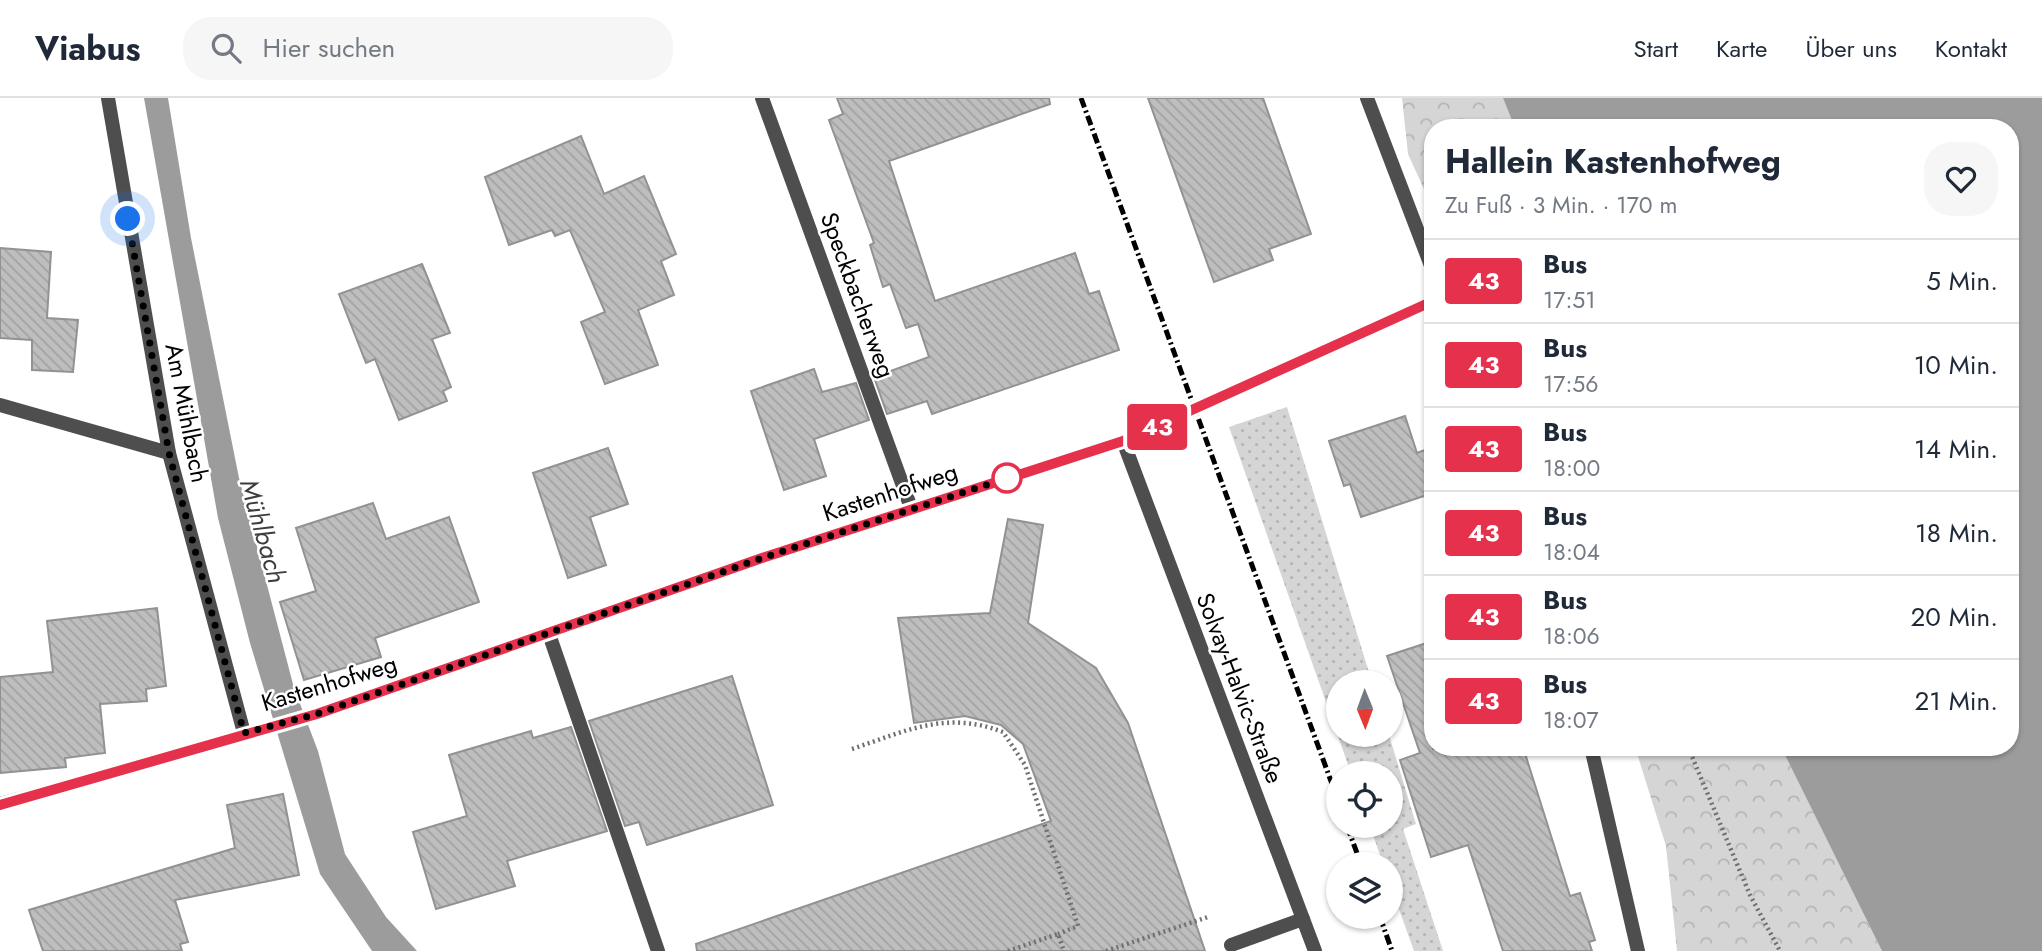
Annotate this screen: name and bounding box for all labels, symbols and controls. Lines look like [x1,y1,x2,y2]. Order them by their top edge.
search box [183,17,673,80]
text: Viabus [35,25,141,72]
icon: search [207,29,245,67]
text: Hier suchen [263,29,395,67]
text: Start [1634,31,1678,66]
text: Karte [1716,31,1767,66]
text: Über uns [1805,31,1897,66]
text: Kontakt [1935,31,2007,66]
text: Hallein Kastenhofweg [1445,138,1781,185]
button: heart [1924,142,1998,216]
text: Zu Fuß · 3 Min. · 170 m [1445,188,1677,222]
your location [110,201,145,236]
street label: Speckbacherweg [812,207,904,383]
text: Bus [1543,245,1587,283]
text: 5 Min. [1926,262,1998,300]
text: 43 [1468,263,1499,298]
text: 17:51 [1543,283,1596,317]
text: Bus [1543,329,1587,367]
street label: Am Mühlbach [156,340,218,486]
text: 10 Min. [1914,346,1998,384]
text: 43 [1468,347,1499,382]
text: 17:56 [1543,367,1599,401]
line badge: 43 [1126,404,1188,450]
text: 43 [1141,409,1173,444]
text: Bus [1543,413,1587,451]
text: 14 Min. [1914,430,1998,468]
text: 43 [1468,431,1499,466]
text: 18:00 [1543,451,1600,485]
street label: Kastenhofweg [818,454,962,530]
unlabelled marker [992,463,1022,493]
water label: Mühlbach [230,474,296,588]
text: Bus [1543,497,1587,535]
text: 18 Min. [1915,514,1998,552]
text: 43 [1468,515,1499,550]
text: 18:04 [1543,535,1600,569]
text: Bus [1543,581,1587,619]
street label: Solvay-Halvic-Straße [1188,588,1292,788]
text: 20 Min. [1911,598,1998,636]
text: 43 [1468,599,1499,634]
text: 18:06 [1543,619,1600,653]
street label: Kastenhofweg [257,646,401,720]
text: Bus [1543,665,1587,703]
north arrow [1326,670,1404,747]
map controls [1326,670,1403,929]
text: 21 Min. [1914,682,1998,720]
text: 43 [1468,683,1499,718]
text: 18:07 [1543,703,1599,737]
button: locate [1326,761,1403,838]
button: layers [1326,852,1403,929]

